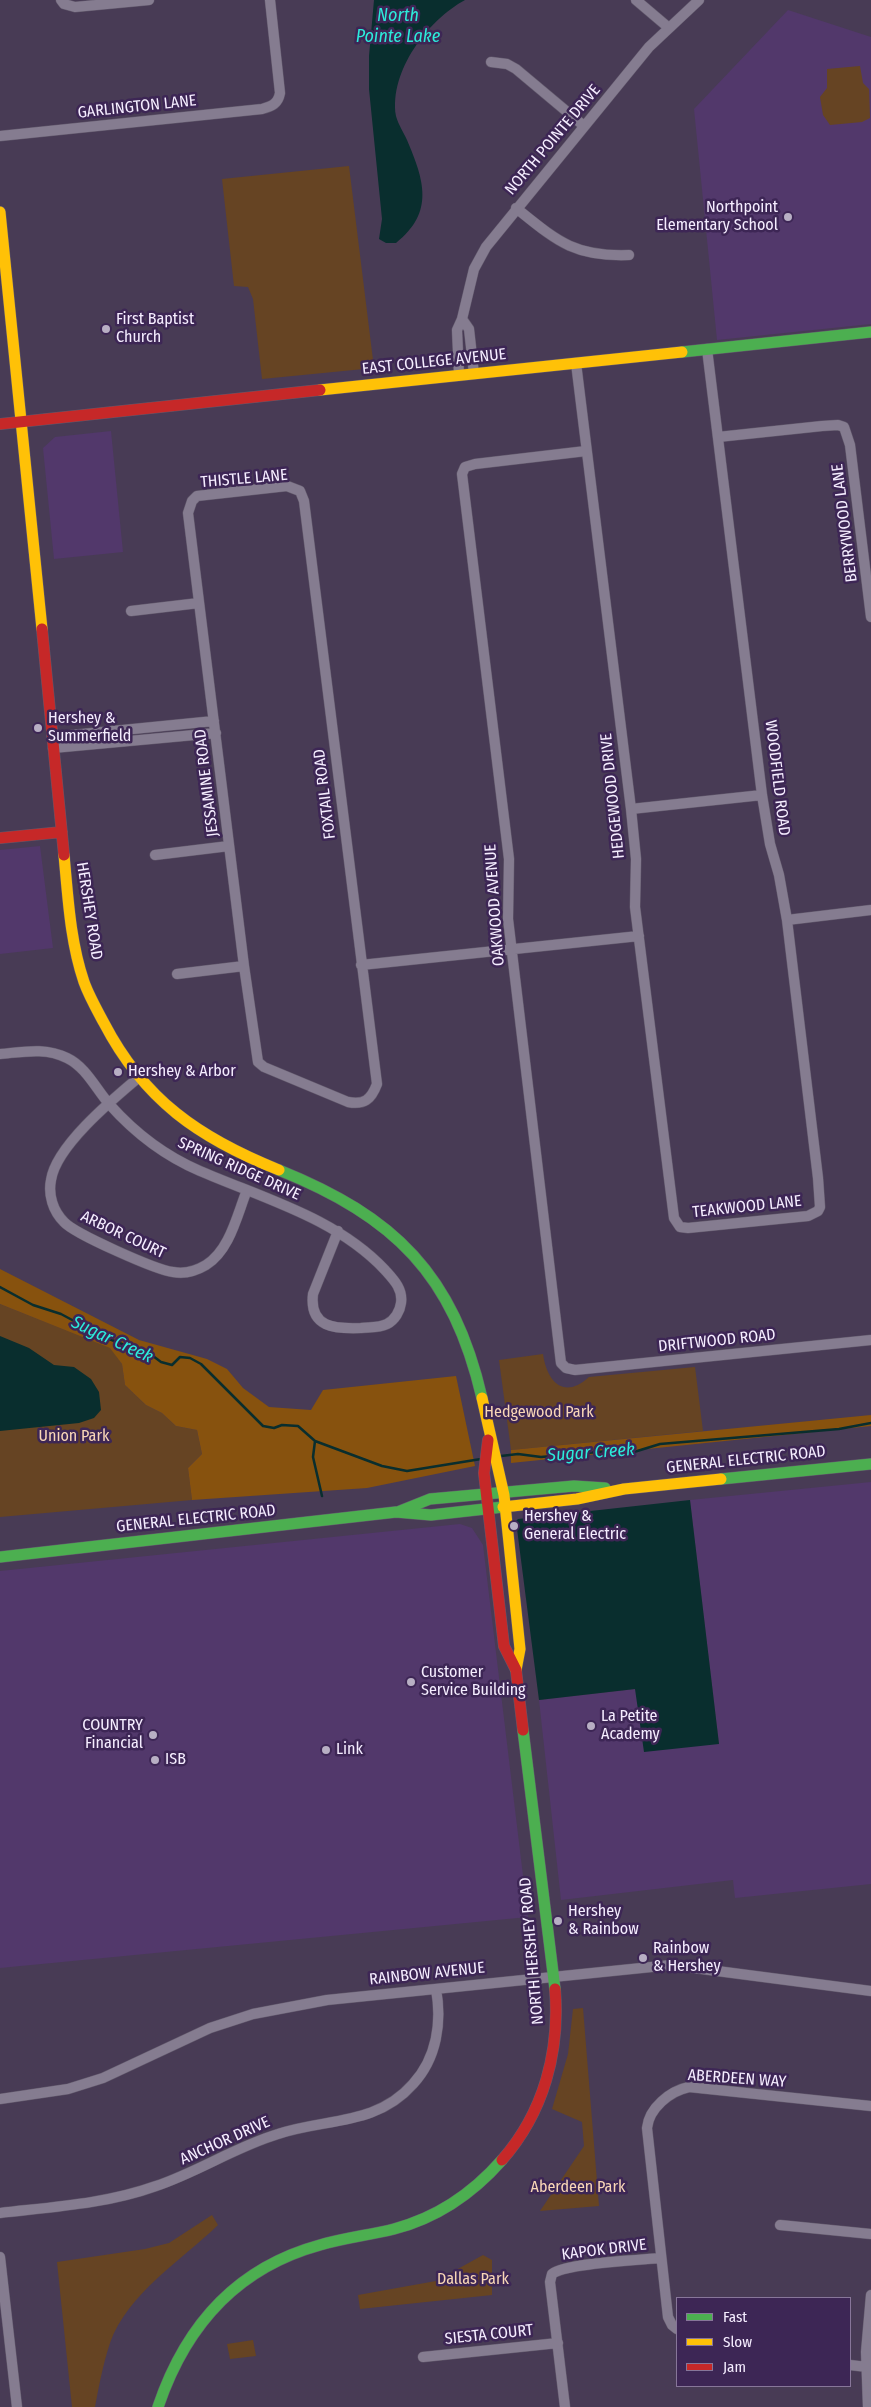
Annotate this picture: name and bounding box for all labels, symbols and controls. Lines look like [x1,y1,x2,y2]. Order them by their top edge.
water label: North Pointe Lake [356,5,440,48]
street label: NORTH POINTE DRIVE [501,81,605,199]
street label: GARLINGTON LANE [77,91,197,123]
place label: Northpoint Elementary School [656,198,778,236]
marker: Northpoint Elementary School [782,211,794,223]
place label: First Baptist Church [116,310,194,348]
marker: First Baptist Church [100,323,112,335]
street label: EAST COLLEGE AVENUE [361,345,507,379]
street label: BERRYWOOD LANE [828,463,862,583]
street label: THISTLE LANE [200,466,288,492]
place label: Hershey & Summerfield [48,709,131,747]
street label: WOODFIELD ROAD [760,719,794,837]
marker: Hershey & Summerfield [32,722,44,734]
street label: JESSAMINE ROAD [191,728,223,838]
street label: HEDGEWOOD DRIVE [597,732,629,860]
street label: FOXTAIL ROAD [310,748,340,840]
street label: OAKWOOD AVENUE [481,843,509,967]
street label: HERSHEY ROAD [72,861,106,961]
place label: Hershey & Arbor [128,1062,236,1082]
marker: Hershey & Arbor [112,1066,124,1078]
street label: SPRING RIDGE DRIVE [175,1133,303,1205]
street label: TEAKWOOD LANE [691,1192,803,1222]
street label: ARBOR COURT [77,1207,169,1263]
water label: Sugar Creek [68,1312,156,1368]
street label: DRIFTWOOD ROAD [657,1325,777,1357]
park label: Hedgewood Park [484,1403,594,1423]
park label: Union Park [39,1427,109,1447]
water label: Sugar Creek [547,1439,635,1467]
street label: GENERAL ELECTRIC ROAD [665,1442,827,1478]
street label: GENERAL ELECTRIC ROAD [115,1501,277,1537]
place label: Hershey & General Electric [524,1507,626,1545]
marker: Hershey & General Electric [508,1520,520,1532]
place label: Customer Service Building [421,1663,526,1701]
marker: Customer Service Building [405,1676,417,1688]
place label: La Petite Academy [601,1707,660,1745]
place label: COUNTRY Financial [82,1716,143,1754]
marker: La Petite Academy [585,1720,597,1732]
marker: COUNTRY Financial [147,1729,159,1741]
place label: Link [336,1740,363,1760]
marker: Link [320,1744,332,1756]
place label: ISB [165,1750,186,1770]
marker: ISB [149,1754,161,1766]
street label: NORTH HERSHEY ROAD [516,1877,548,2025]
place label: Hershey & Rainbow [568,1902,639,1940]
marker: Hershey & Rainbow [552,1915,564,1927]
place label: Rainbow & Hershey [653,1939,721,1977]
marker: Rainbow & Hershey [637,1952,649,1964]
street label: RAINBOW AVENUE [368,1958,486,1990]
street label: ABERDEEN WAY [687,2066,787,2092]
street label: ANCHOR DRIVE [177,2113,273,2169]
park label: Aberdeen Park [531,2178,625,2198]
street label: KAPOK DRIVE [560,2235,648,2265]
park label: Dallas Park [437,2270,509,2290]
legend [676,2297,851,2387]
text: Fast [723,2308,747,2326]
street label: SIESTA COURT [444,2321,534,2349]
text: Slow [723,2333,752,2351]
text: Jam [723,2358,746,2376]

